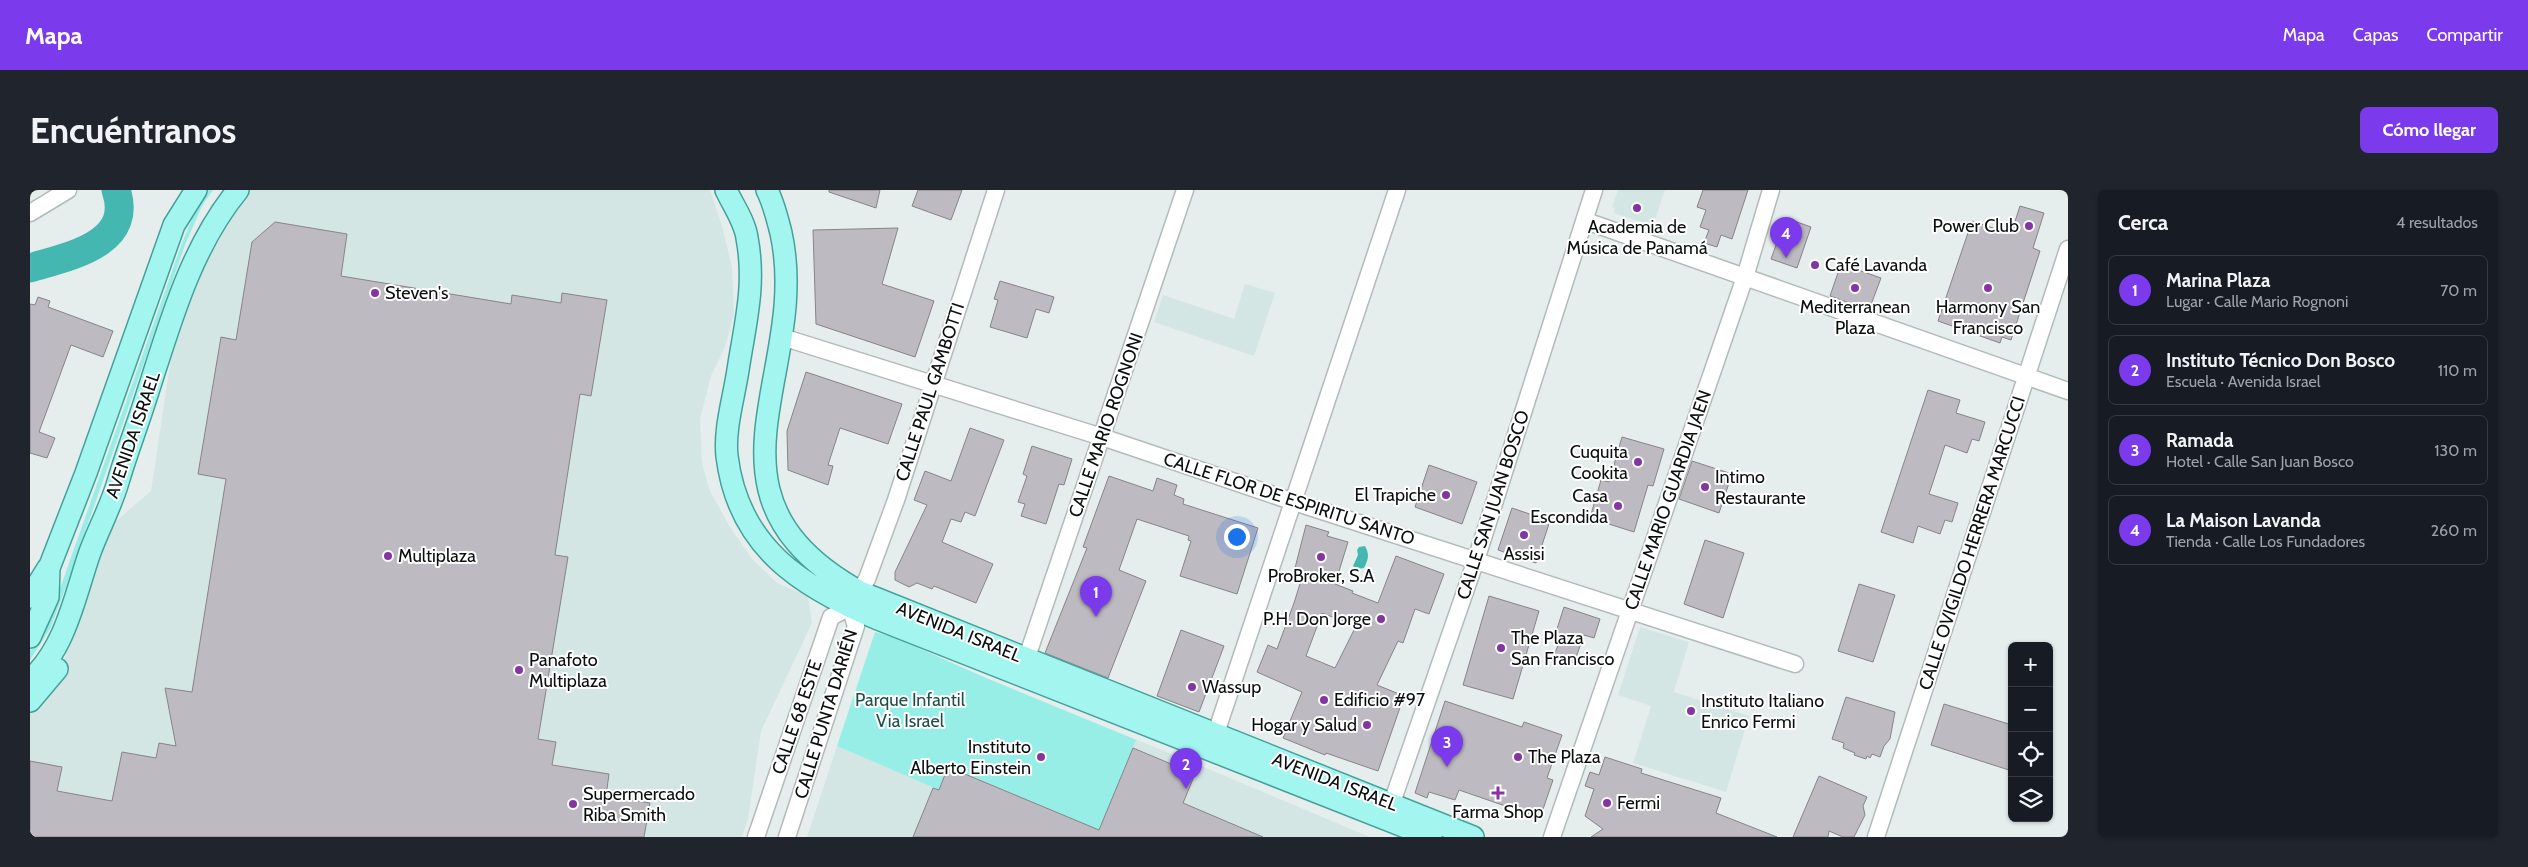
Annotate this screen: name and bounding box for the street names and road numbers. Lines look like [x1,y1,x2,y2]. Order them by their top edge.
street label: CALLE PAUL GAMBOTTI [891,300,969,484]
street label: CALLE MARIO ROGNONI [1064,330,1148,520]
street label: AVENIDA ISRAEL [101,369,165,501]
street label: CALLE MARIO GUARDIA JAEN [1620,387,1716,613]
street label: CALLE OVIGILDO HERRERA MARCUCCI [1914,393,2030,693]
street label: CALLE SAN JUAN BOSCO [1452,408,1534,602]
street label: CALLE FLOR DE ESPIRITU SANTO [1161,448,1418,550]
street label: AVENIDA ISRAEL [893,597,1025,667]
street label: CALLE PUNTA DARIÉN [790,627,862,801]
street label: CALLE 68 ESTE [767,657,827,777]
street label: AVENIDA ISRAEL [1269,748,1401,816]

